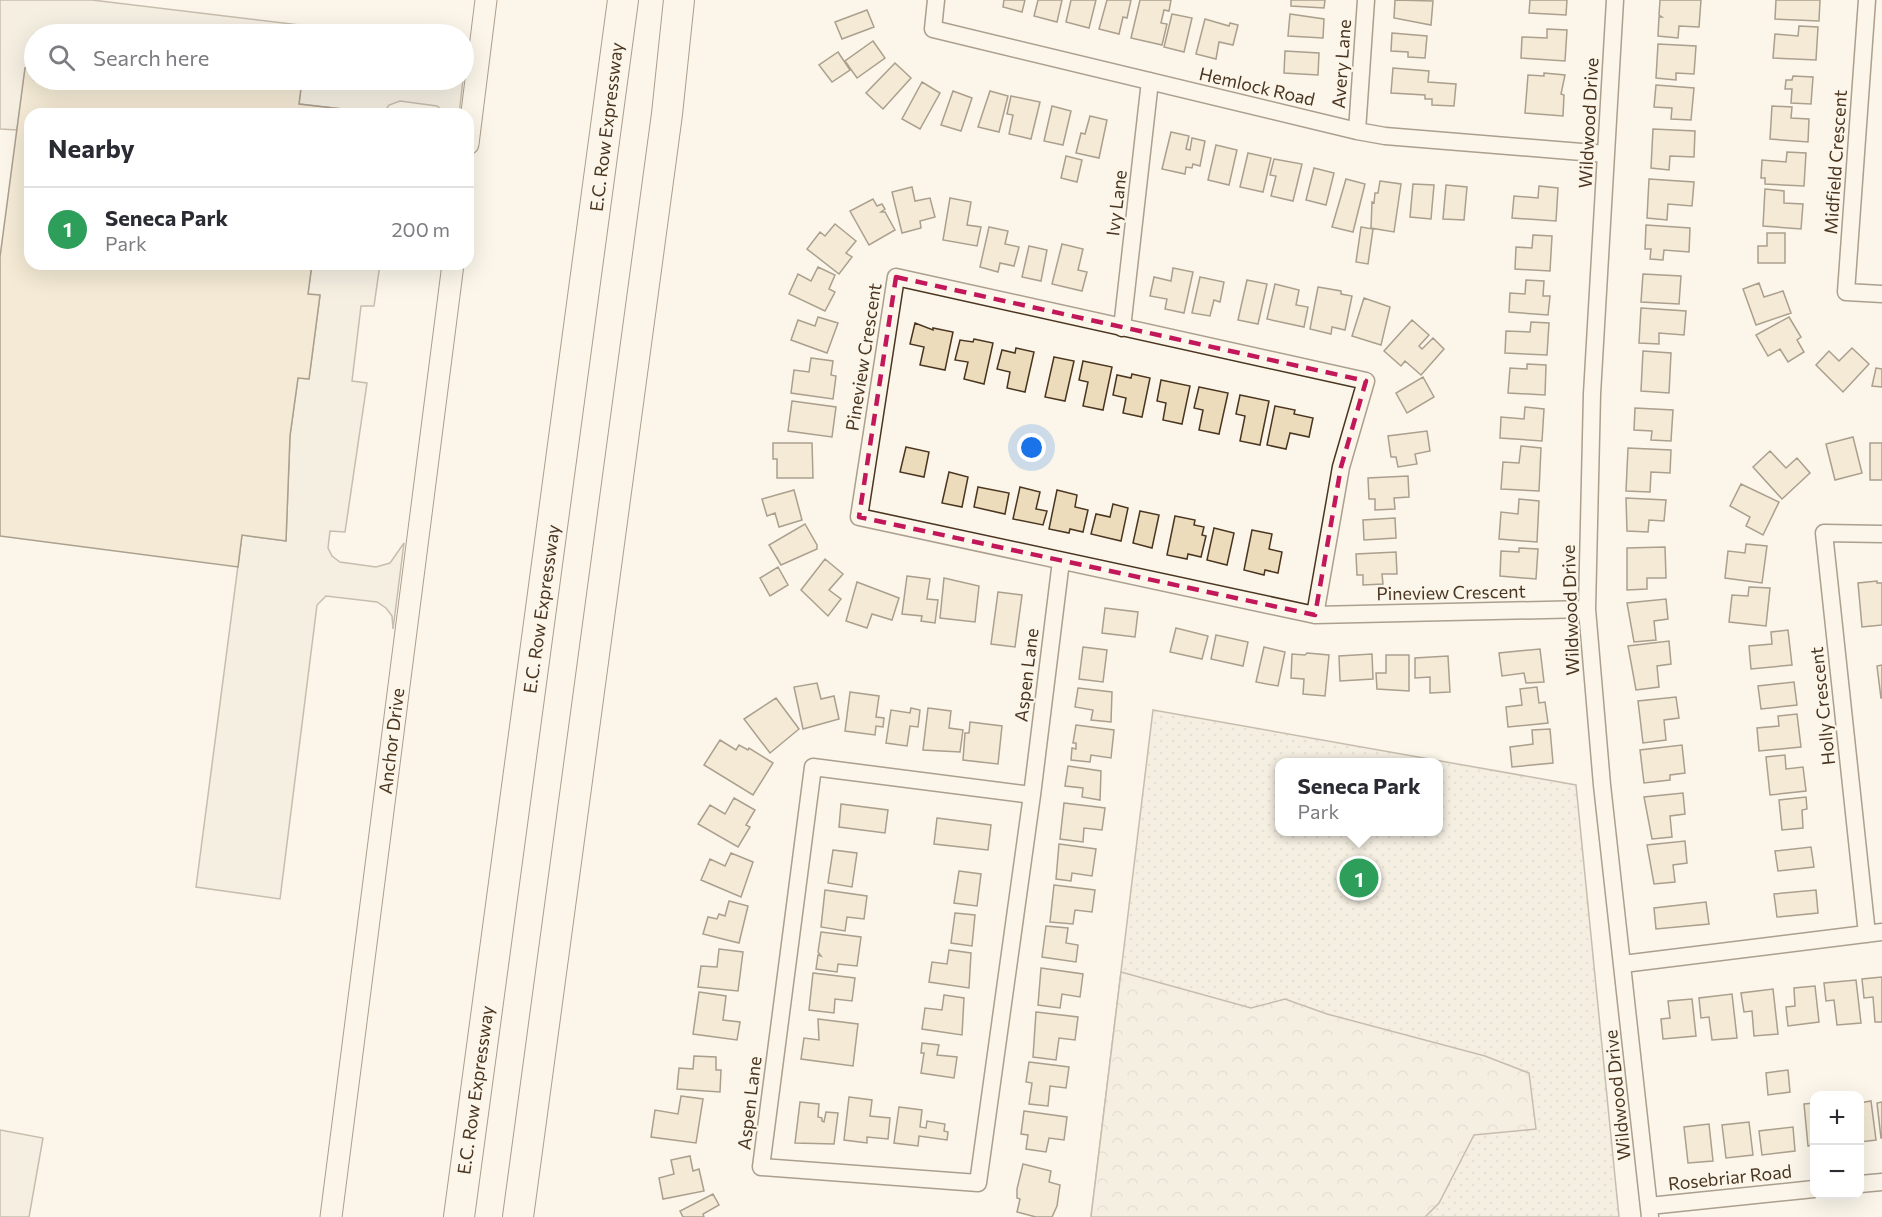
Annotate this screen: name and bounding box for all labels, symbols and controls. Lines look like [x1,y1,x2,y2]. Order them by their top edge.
street label: Avery Lane [1327,18,1355,109]
search box [24,24,474,90]
icon: search [45,41,78,74]
street label: E.C. Row Expressway [585,41,627,213]
text: Search here [93,44,209,71]
street label: Wildwood Drive [1574,57,1602,189]
street label: Hemlock Road [1197,62,1317,110]
street label: Midfield Crescent [1819,89,1851,235]
text: Nearby [48,132,135,163]
street label: Ivy Lane [1101,169,1131,237]
text: Seneca Park [105,204,228,231]
text: 1 [63,217,72,241]
text: 200 m [392,217,450,241]
text: Park [105,231,147,255]
street label: Pineview Crescent [840,281,886,432]
your location [1017,433,1046,462]
street label: E.C. Row Expressway [518,523,564,695]
street label: Wildwood Drive [1557,544,1583,676]
street label: Pineview Crescent [1376,580,1526,604]
street label: Aspen Lane [1009,627,1043,723]
street label: Holly Crescent [1805,646,1839,766]
street label: Anchor Drive [374,687,408,795]
popup [1275,758,1443,836]
text: Seneca Park [1297,772,1421,799]
text: Park [1297,799,1339,823]
pin: 1 [1340,856,1378,900]
street label: E.C. Row Expressway [452,1004,498,1176]
street label: Wildwood Drive [1599,1029,1635,1161]
street label: Aspen Lane [732,1055,766,1151]
map controls [1810,1091,1864,1199]
button: + [1810,1091,1864,1145]
button: − [1810,1145,1864,1199]
street label: Rosebriar Road [1667,1160,1793,1194]

